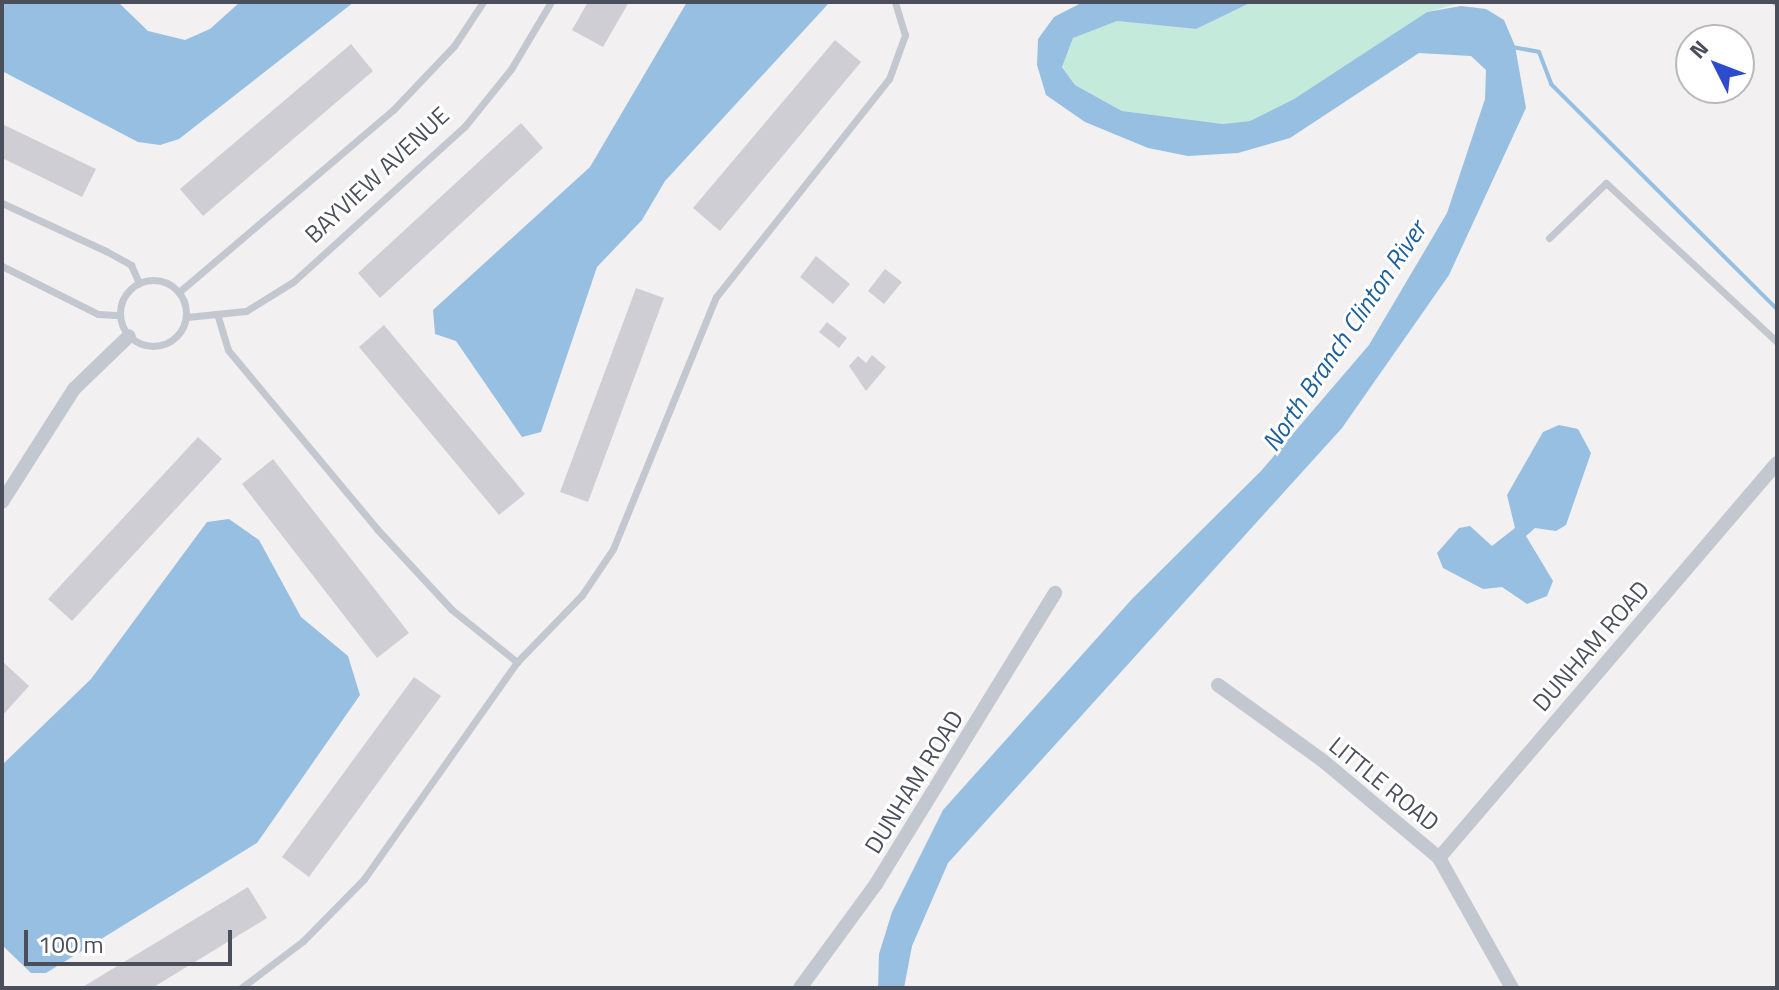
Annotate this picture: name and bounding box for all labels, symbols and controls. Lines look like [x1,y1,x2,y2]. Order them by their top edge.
north arrow [1675,24,1755,104]
text: N [1681,32,1716,66]
street label: BAYVIEW AVENUE [299,101,455,249]
water label: North Branch Clinton River [1255,215,1433,457]
street label: DUNHAM ROAD [1527,575,1655,717]
street label: DUNHAM ROAD [859,705,969,859]
street label: LITTLE ROAD [1323,731,1445,837]
scale bar [28,914,236,964]
text: 100 m [38,926,104,962]

